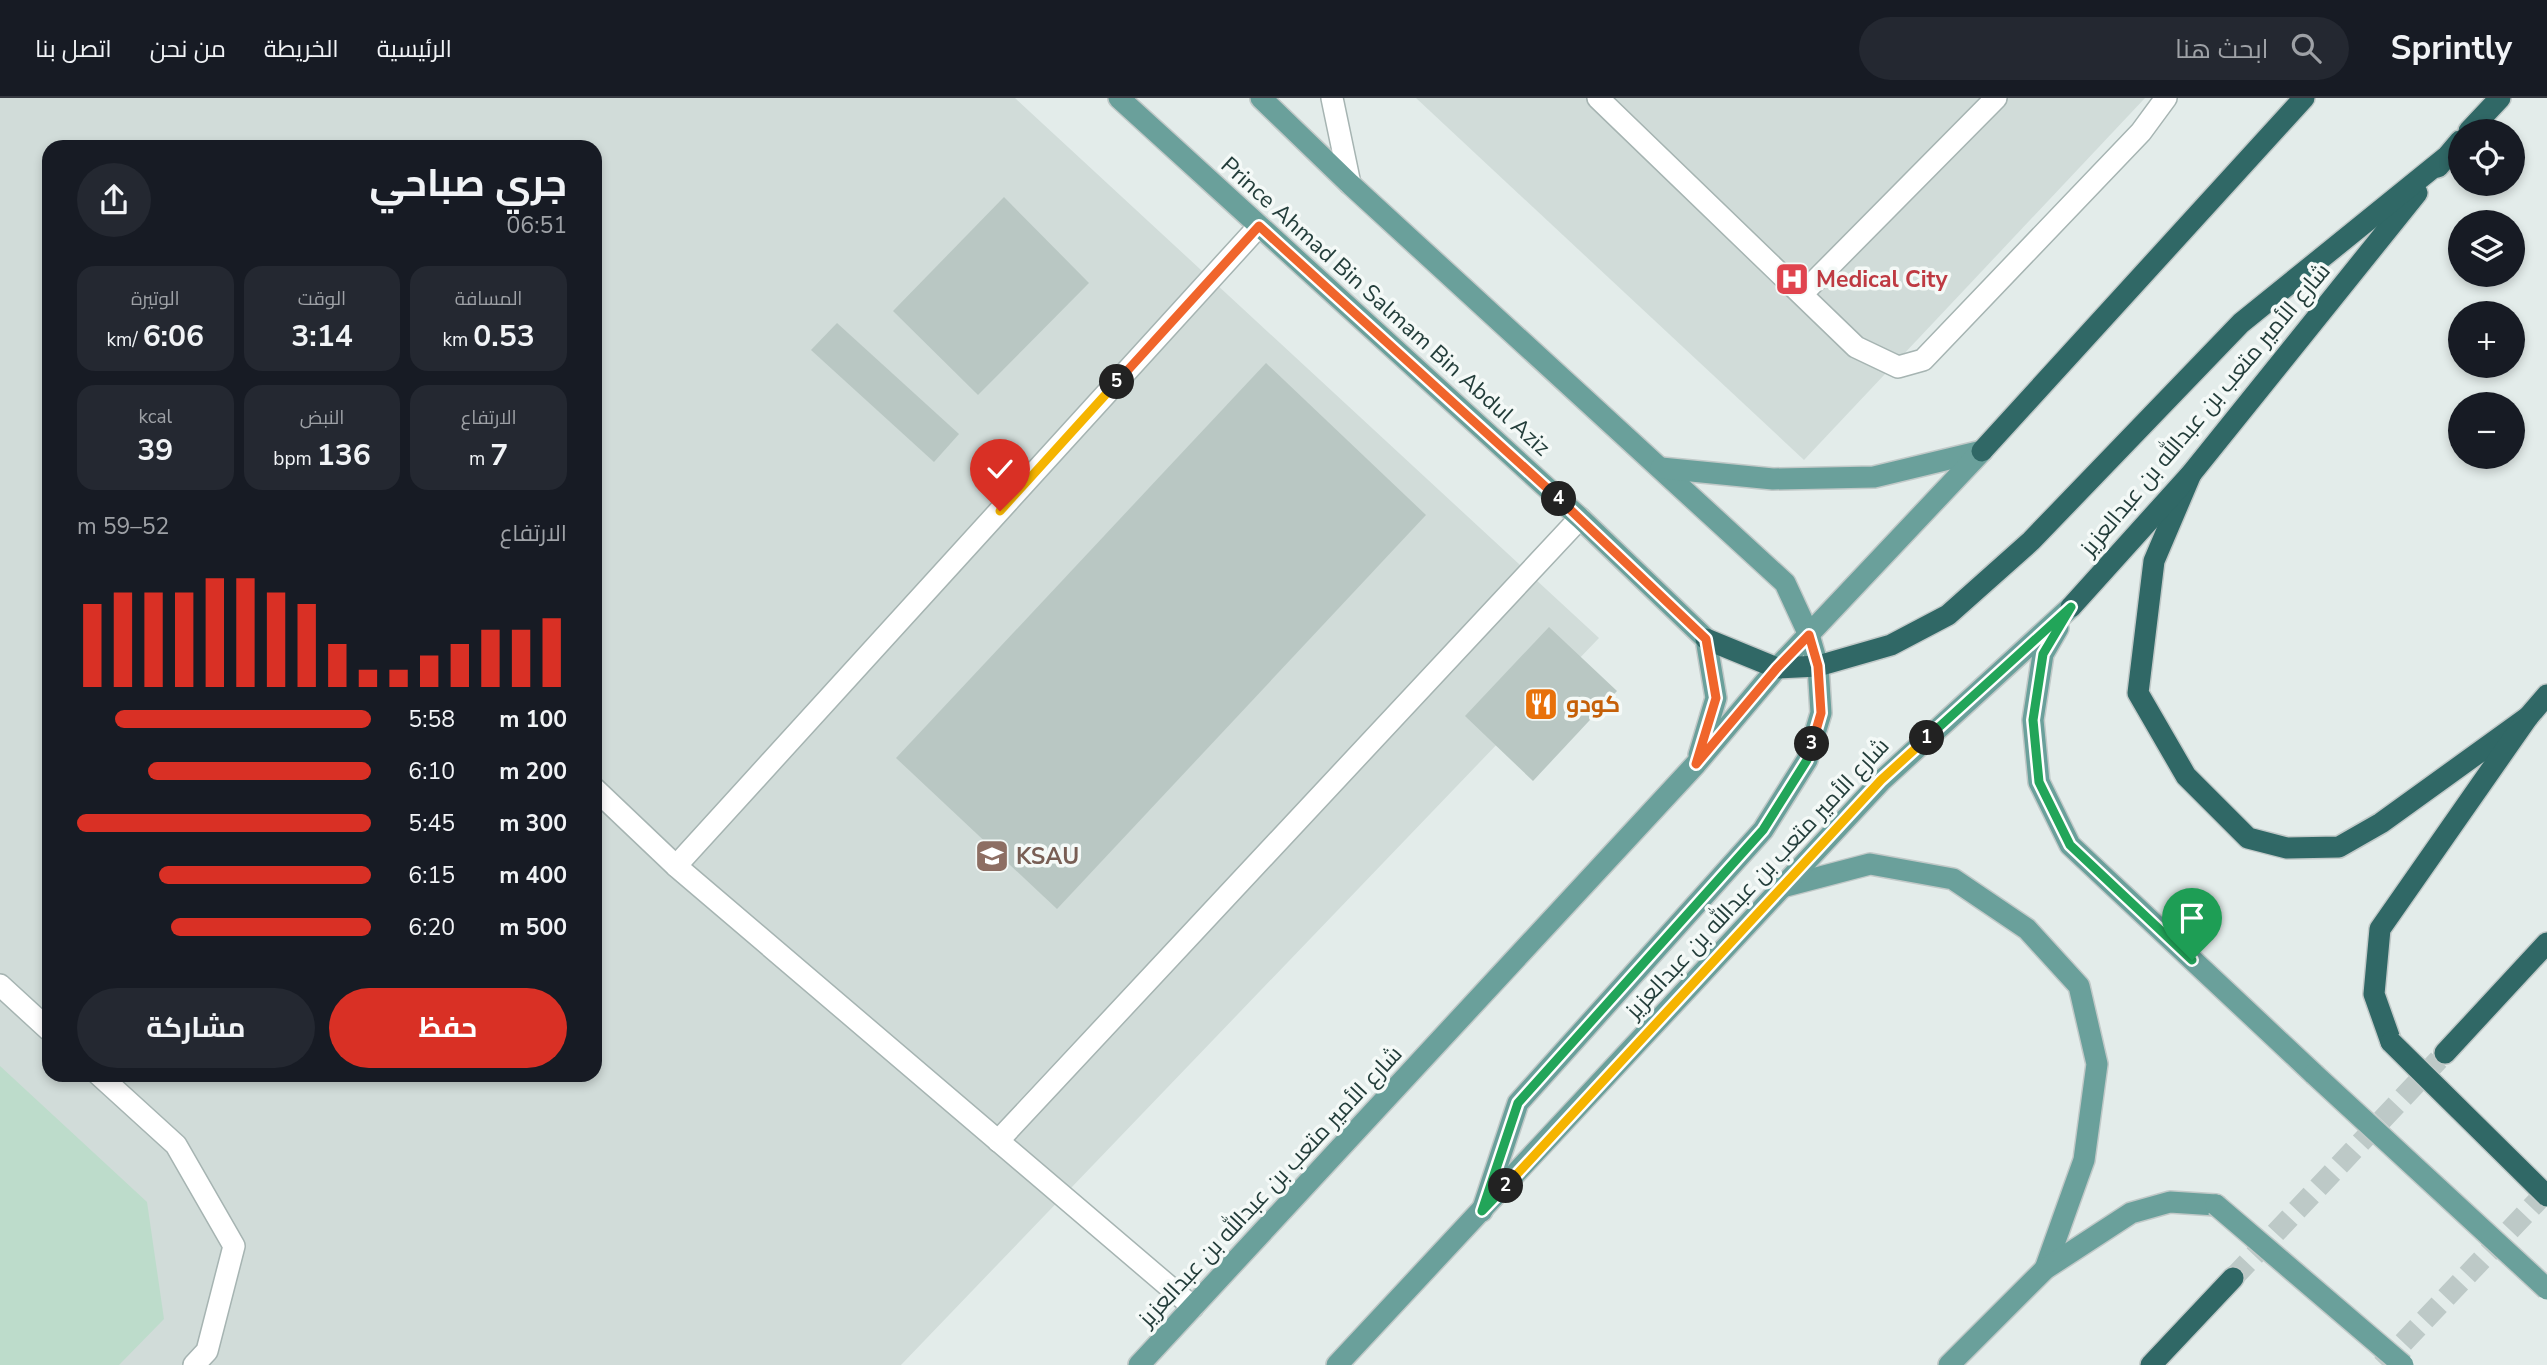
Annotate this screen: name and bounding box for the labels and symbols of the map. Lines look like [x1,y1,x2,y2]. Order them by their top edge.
street label: Prince Ahmad Bin Salmam Bin Abdul Aziz [1214,150,1557,463]
street label: شارع الأمير متعب بن عبدالله بن عبدالعزيز [2072,256,2337,564]
hospital icon: Medical City [1773,260,1811,298]
place label: Medical City [1816,264,1949,295]
pin: 5 [1100,364,1134,400]
pin [970,439,1030,511]
pin: 4 [1542,482,1576,516]
restaurant icon: كودو [1522,685,1560,723]
place label: كودو [1566,689,1620,720]
pin: 1 [1910,720,1944,756]
pin: 3 [1794,726,1829,762]
street label: شارع الأمير متعب بن عبدالله بن عبدالعزيز [1617,731,1896,1027]
school or university icon: KSAU [973,837,1011,875]
place label: KSAU [1016,841,1079,872]
pin [2162,888,2222,960]
street label: شارع الأمير متعب بن عبدالله بن عبدالعزيز [1130,1039,1409,1335]
pin: 2 [1488,1168,1524,1204]

